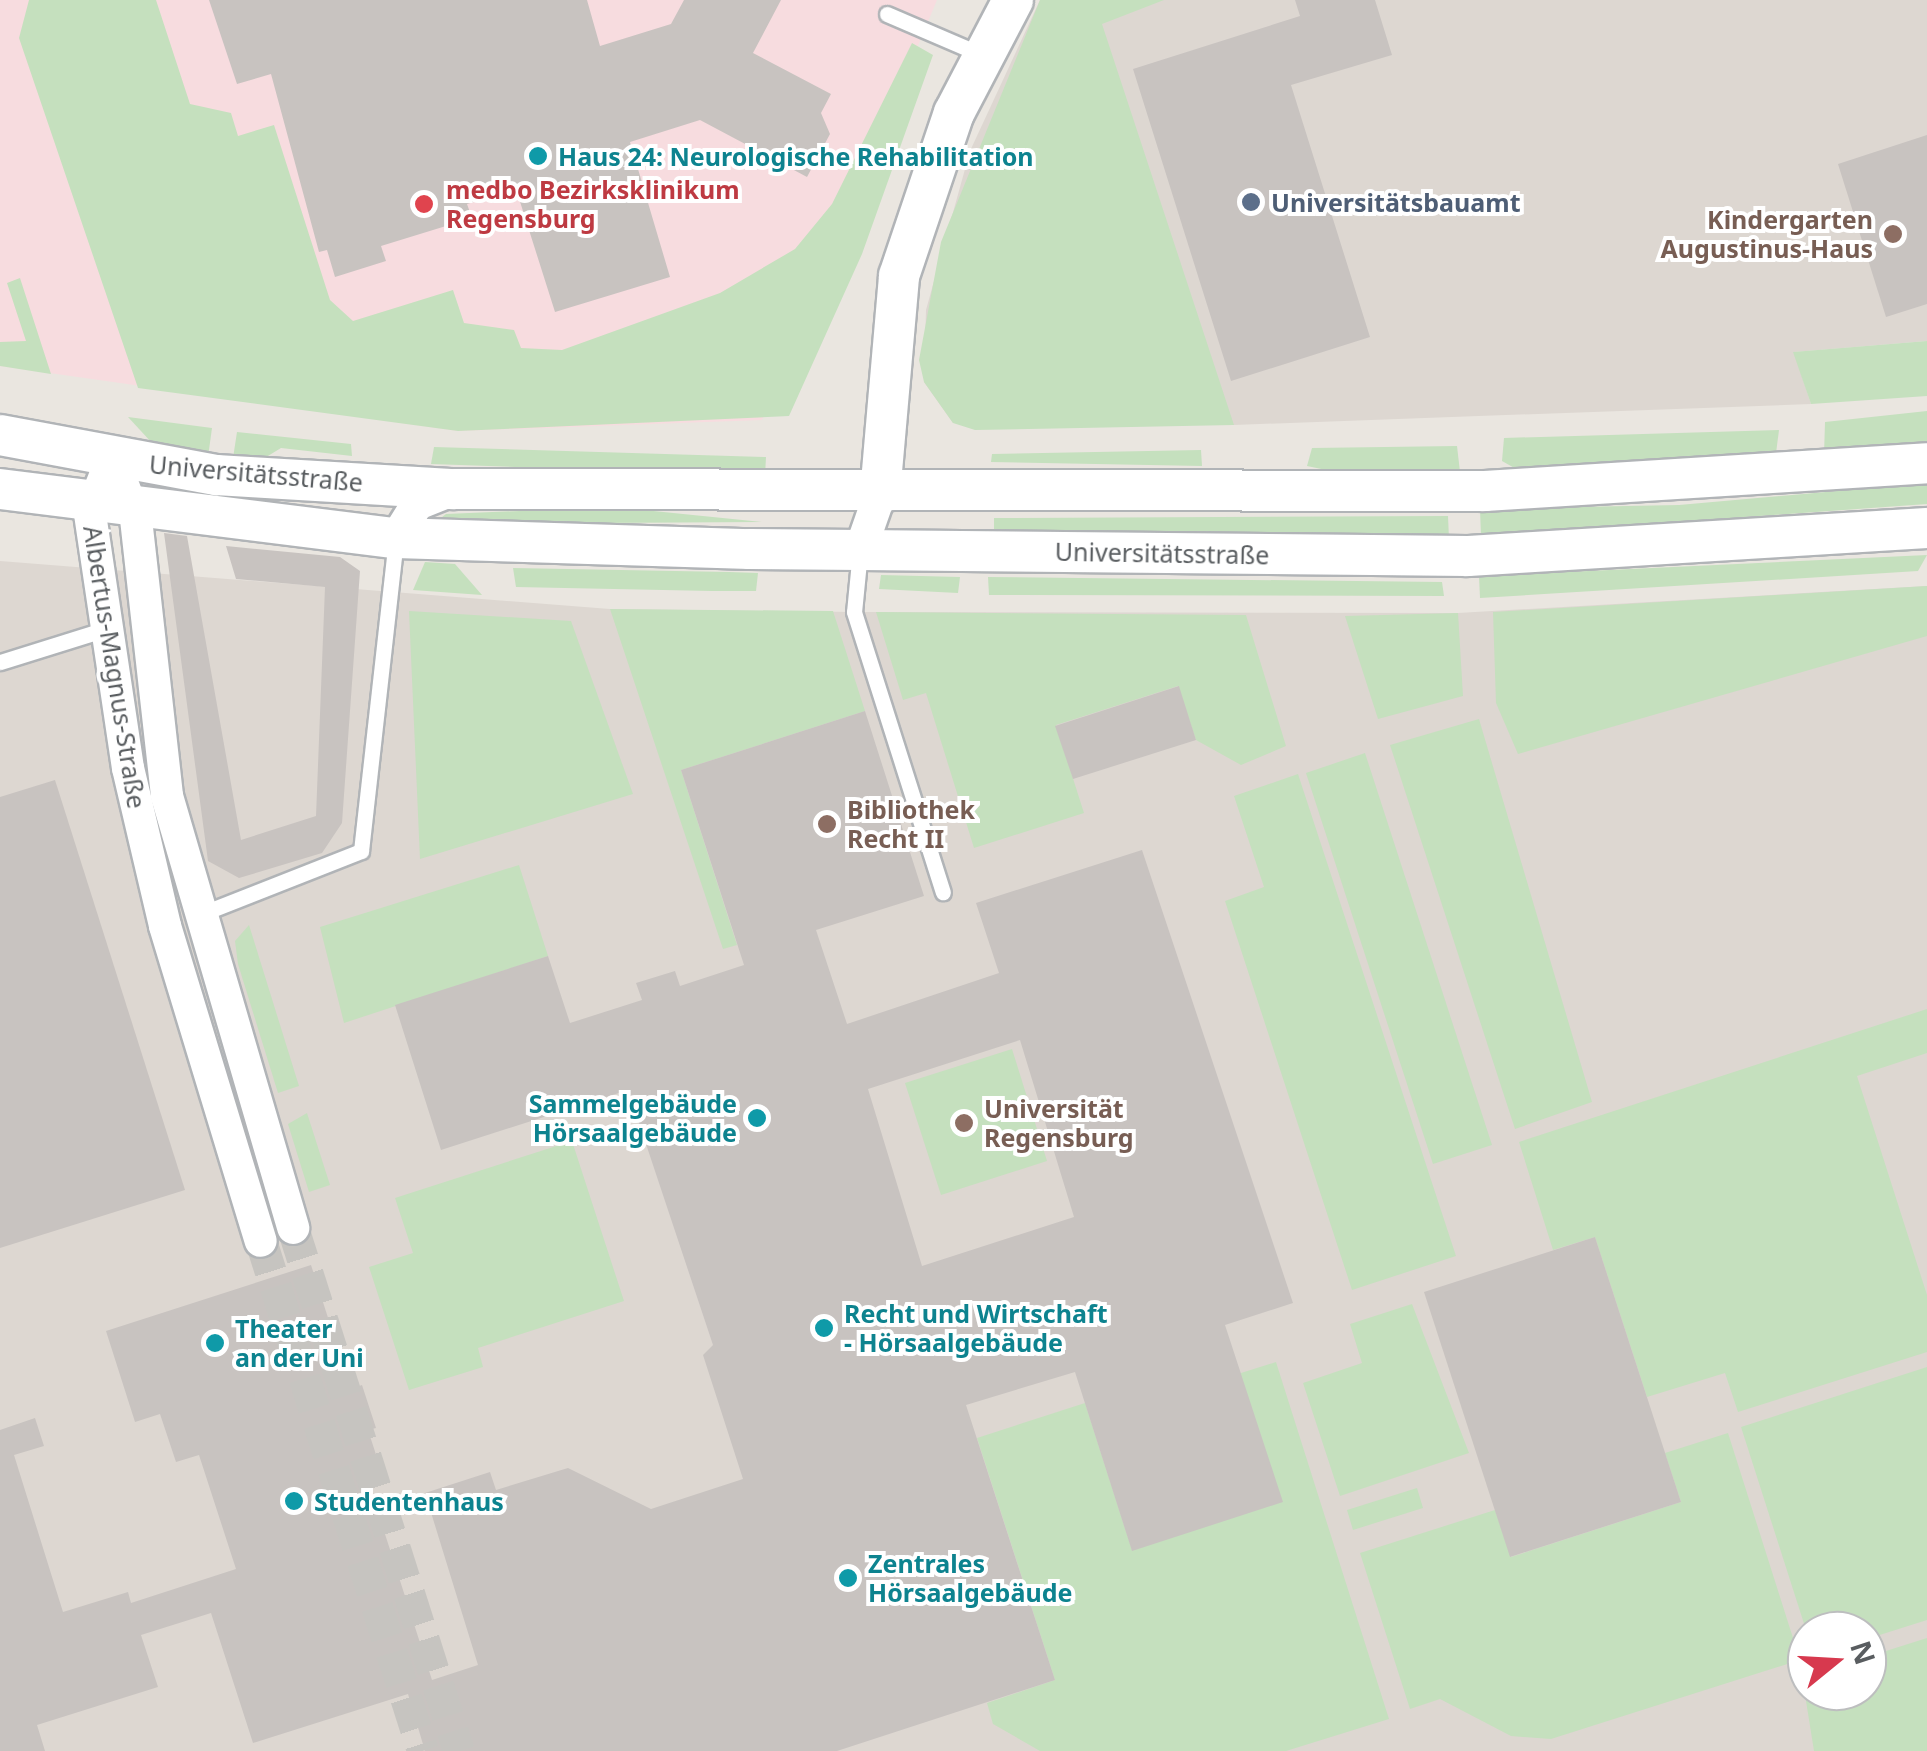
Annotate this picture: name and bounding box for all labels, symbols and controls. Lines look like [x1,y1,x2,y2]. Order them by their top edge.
place label: Haus 24: Neurologische Rehabilitation [558,141,1034,171]
marker: Haus 24: Neurologische Rehabilitation [527,145,549,167]
place label: medbo Bezirksklinikum Regensburg [446,175,740,234]
place label: Universitätsbauamt [1271,187,1520,217]
marker: medbo Bezirksklinikum Regensburg [411,191,437,217]
marker: Universitätsbauamt [1240,191,1262,213]
place label: Kindergarten Augustinus-Haus [1661,205,1873,264]
marker: Kindergarten Augustinus-Haus [1882,223,1904,245]
street label: Universitätsstraße [148,449,364,497]
street label: Albertus-Magnus-Straße [78,523,152,811]
street label: Universitätsstraße [1055,536,1269,570]
place label: Bibliothek Recht II [847,795,975,854]
marker: Bibliothek Recht II [816,813,838,835]
place label: Sammelgebäude Hörsaalgebäude [529,1089,737,1148]
place label: Universität Regensburg [984,1094,1134,1153]
marker: Sammelgebäude Hörsaalgebäude [746,1107,768,1129]
marker: Universität Regensburg [953,1112,975,1134]
place label: Recht und Wirtschaft - Hörsaalgebäude [844,1299,1107,1358]
place label: Theater an der Uni [235,1314,364,1373]
marker: Recht und Wirtschaft - Hörsaalgebäude [813,1317,835,1339]
marker: Theater an der Uni [204,1332,226,1354]
place label: Studentenhaus [314,1486,504,1516]
marker: Studentenhaus [283,1490,305,1512]
place label: Zentrales Hörsaalgebäude [868,1549,1072,1608]
marker: Zentrales Hörsaalgebäude [837,1567,859,1589]
north arrow [1787,1611,1887,1711]
text: N [1842,1636,1885,1669]

